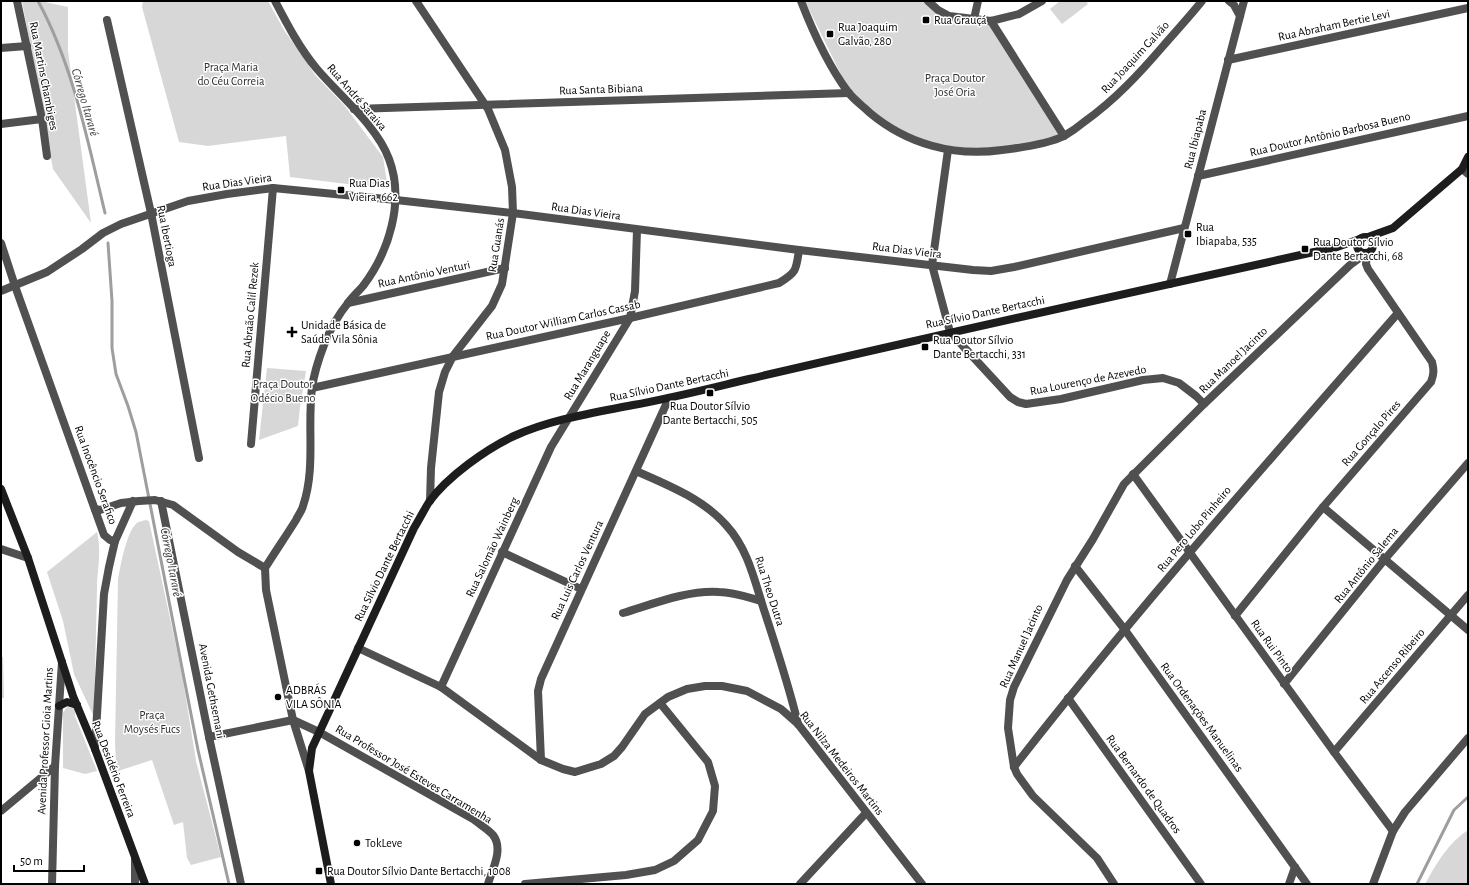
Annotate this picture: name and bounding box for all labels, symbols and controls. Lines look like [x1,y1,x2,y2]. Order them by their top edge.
street label: Rua Abraham Bertie Levi [1277,7,1391,43]
place label: Rua Grauçá [934,14,987,26]
marker: Rua Grauçá [921,15,931,25]
street label: Rua Joaquim Galvão [1099,19,1171,95]
street label: Rua Martins Chambiges [28,21,60,131]
place label: Rua Joaquim Galvão, 280 [838,21,898,47]
marker: Rua Joaquim Galvão, 280 [825,29,835,39]
park label: Praça Maria do Céu Correia [197,61,265,87]
street label: Rua André Saraiva [325,61,389,133]
water label: Córrego Itararé [69,67,100,138]
park label: Praça Doutor José Oria [925,72,985,98]
street label: Rua Santa Bibiana [559,82,644,96]
street label: Rua Ibiapaba [1182,107,1208,170]
street label: Rua Doutor Antônio Barbosa Bueno [1249,110,1412,158]
street label: Rua Dias Vieira [201,171,273,193]
place label: Rua Dias Vieira, 662 [349,177,398,203]
marker: Rua Dias Vieira, 662 [336,185,346,195]
street label: Rua Dias Vieira [550,200,622,222]
street label: Rua Ibertioga [155,204,179,268]
street label: Rua Guanás [486,217,506,273]
place label: Rua Ibiapaba, 535 [1196,221,1257,247]
marker: Rua Ibiapaba, 535 [1183,229,1193,239]
place label: Rua Doutor Sílvio Dante Bertacchi, 68 [1313,236,1403,262]
street label: Rua Dias Vieira [871,240,943,260]
marker: Rua Doutor Sílvio Dante Bertacchi, 68 [1300,244,1310,254]
street label: Rua Antônio Venturi [377,258,471,290]
street label: Rua Abraão Calil Rezek [239,261,261,368]
street label: Rua Sílvio Dante Bertacchi [924,294,1046,330]
street label: Rua Doutor William Carlos Cassab [485,298,641,342]
place label: Unidade Básica de Saúde Vila Sônia [301,319,386,345]
street label: Rua Manoel Jacinto [1197,324,1269,395]
marker: Unidade Básica de Saúde Vila Sônia [286,326,298,338]
street label: Rua Maranguape [561,328,613,402]
place label: Rua Doutor Sílvio Dante Bertacchi, 331 [933,334,1026,360]
marker: Rua Doutor Sílvio Dante Bertacchi, 331 [920,342,930,352]
street label: Rua Lourenço de Azevedo [1029,363,1147,397]
street label: Rua Sílvio Dante Bertacchi [608,367,730,403]
park label: Praça Doutor Odécio Bueno [251,378,316,404]
marker: Rua Doutor Sílvio Dante Bertacchi, 505 [705,388,715,398]
street label: Rua Gonçalo Pires [1339,398,1403,468]
place label: Rua Doutor Sílvio Dante Bertacchi, 505 [662,400,758,426]
street label: Rua Inocêncio Serafico [73,424,120,526]
street label: Rua Pero Lobo Pinheiro [1155,484,1233,574]
street label: Rua Salomão Wainberg [464,495,521,599]
street label: Rua Sílvio Dante Bertacchi [352,509,416,623]
street label: Rua Luis Carlos Ventura [549,518,606,622]
street label: Rua Antônio Salema [1332,524,1401,605]
water label: Córrego Itararé [157,527,184,598]
street label: Rua Theo Dutra [753,555,787,628]
street label: Rua Manuel Jacinto [997,602,1045,690]
street label: Rua Rui Pinto [1249,617,1295,675]
street label: Rua Ascenso Ribeiro [1357,626,1427,706]
street label: Avenida Gethsemani [197,642,227,740]
street label: Rua Ordenações Manuelinas [1158,660,1246,774]
street label: Avenida Professor Gioia Martins [35,667,55,815]
place label: ADBRÁS VILA SÔNIA [286,683,342,710]
marker: ADBRÁS VILA SÔNIA [273,692,283,702]
park label: Praça Moysés Fucs [124,709,180,736]
street label: Rua Nilza Medeiros Martins [798,709,886,817]
street label: Rua Desidério Ferreira [90,719,138,820]
street label: Rua Professor José Esteves Carramenha [334,722,495,826]
street label: Rua Bernardo de Quadros [1103,732,1184,836]
place label: TokLeve [365,837,402,849]
marker: TokLeve [352,838,362,848]
scale bar [14,847,84,873]
text: 50 m [20,855,43,867]
place label: Rua Doutor Sílvio Dante Bertacchi, 1008 [327,865,511,877]
marker: Rua Doutor Sílvio Dante Bertacchi, 1008 [314,866,324,876]

